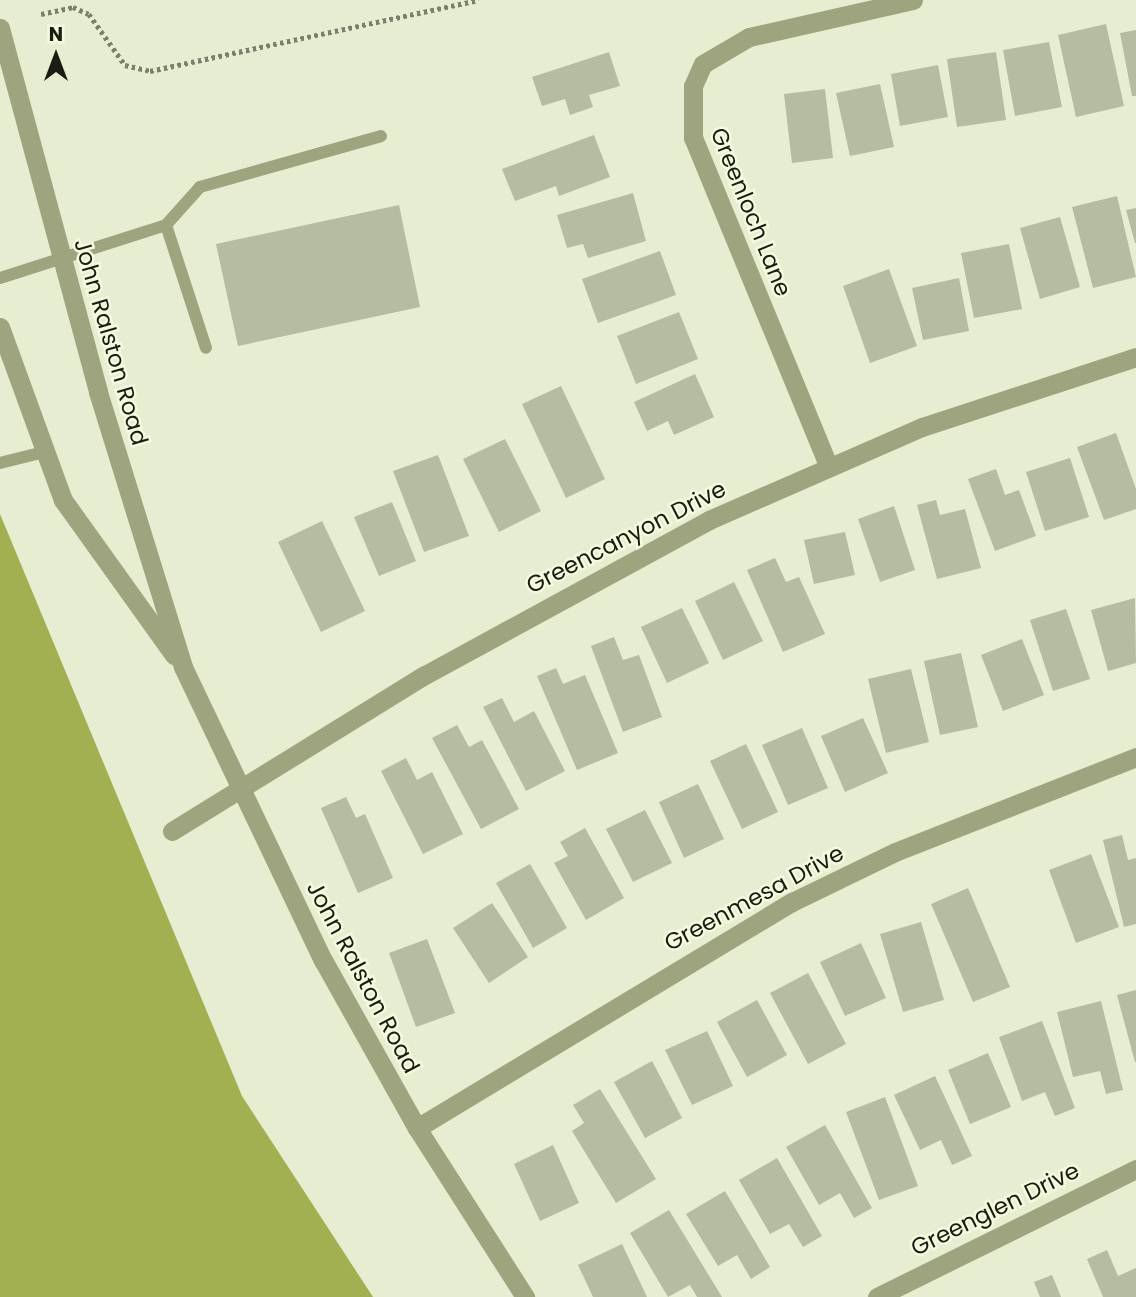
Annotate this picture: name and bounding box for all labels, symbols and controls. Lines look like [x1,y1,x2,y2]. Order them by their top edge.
north arrow [21,21,91,91]
text: N [49,21,63,48]
street label: Greenloch Lane [705,124,797,300]
street label: John Ralston Road [68,236,154,448]
street label: Greencanyon Drive [522,475,730,599]
street label: Greenmesa Drive [660,839,848,957]
street label: John Ralston Road [301,876,425,1078]
street label: Greenglen Drive [906,1156,1084,1262]

